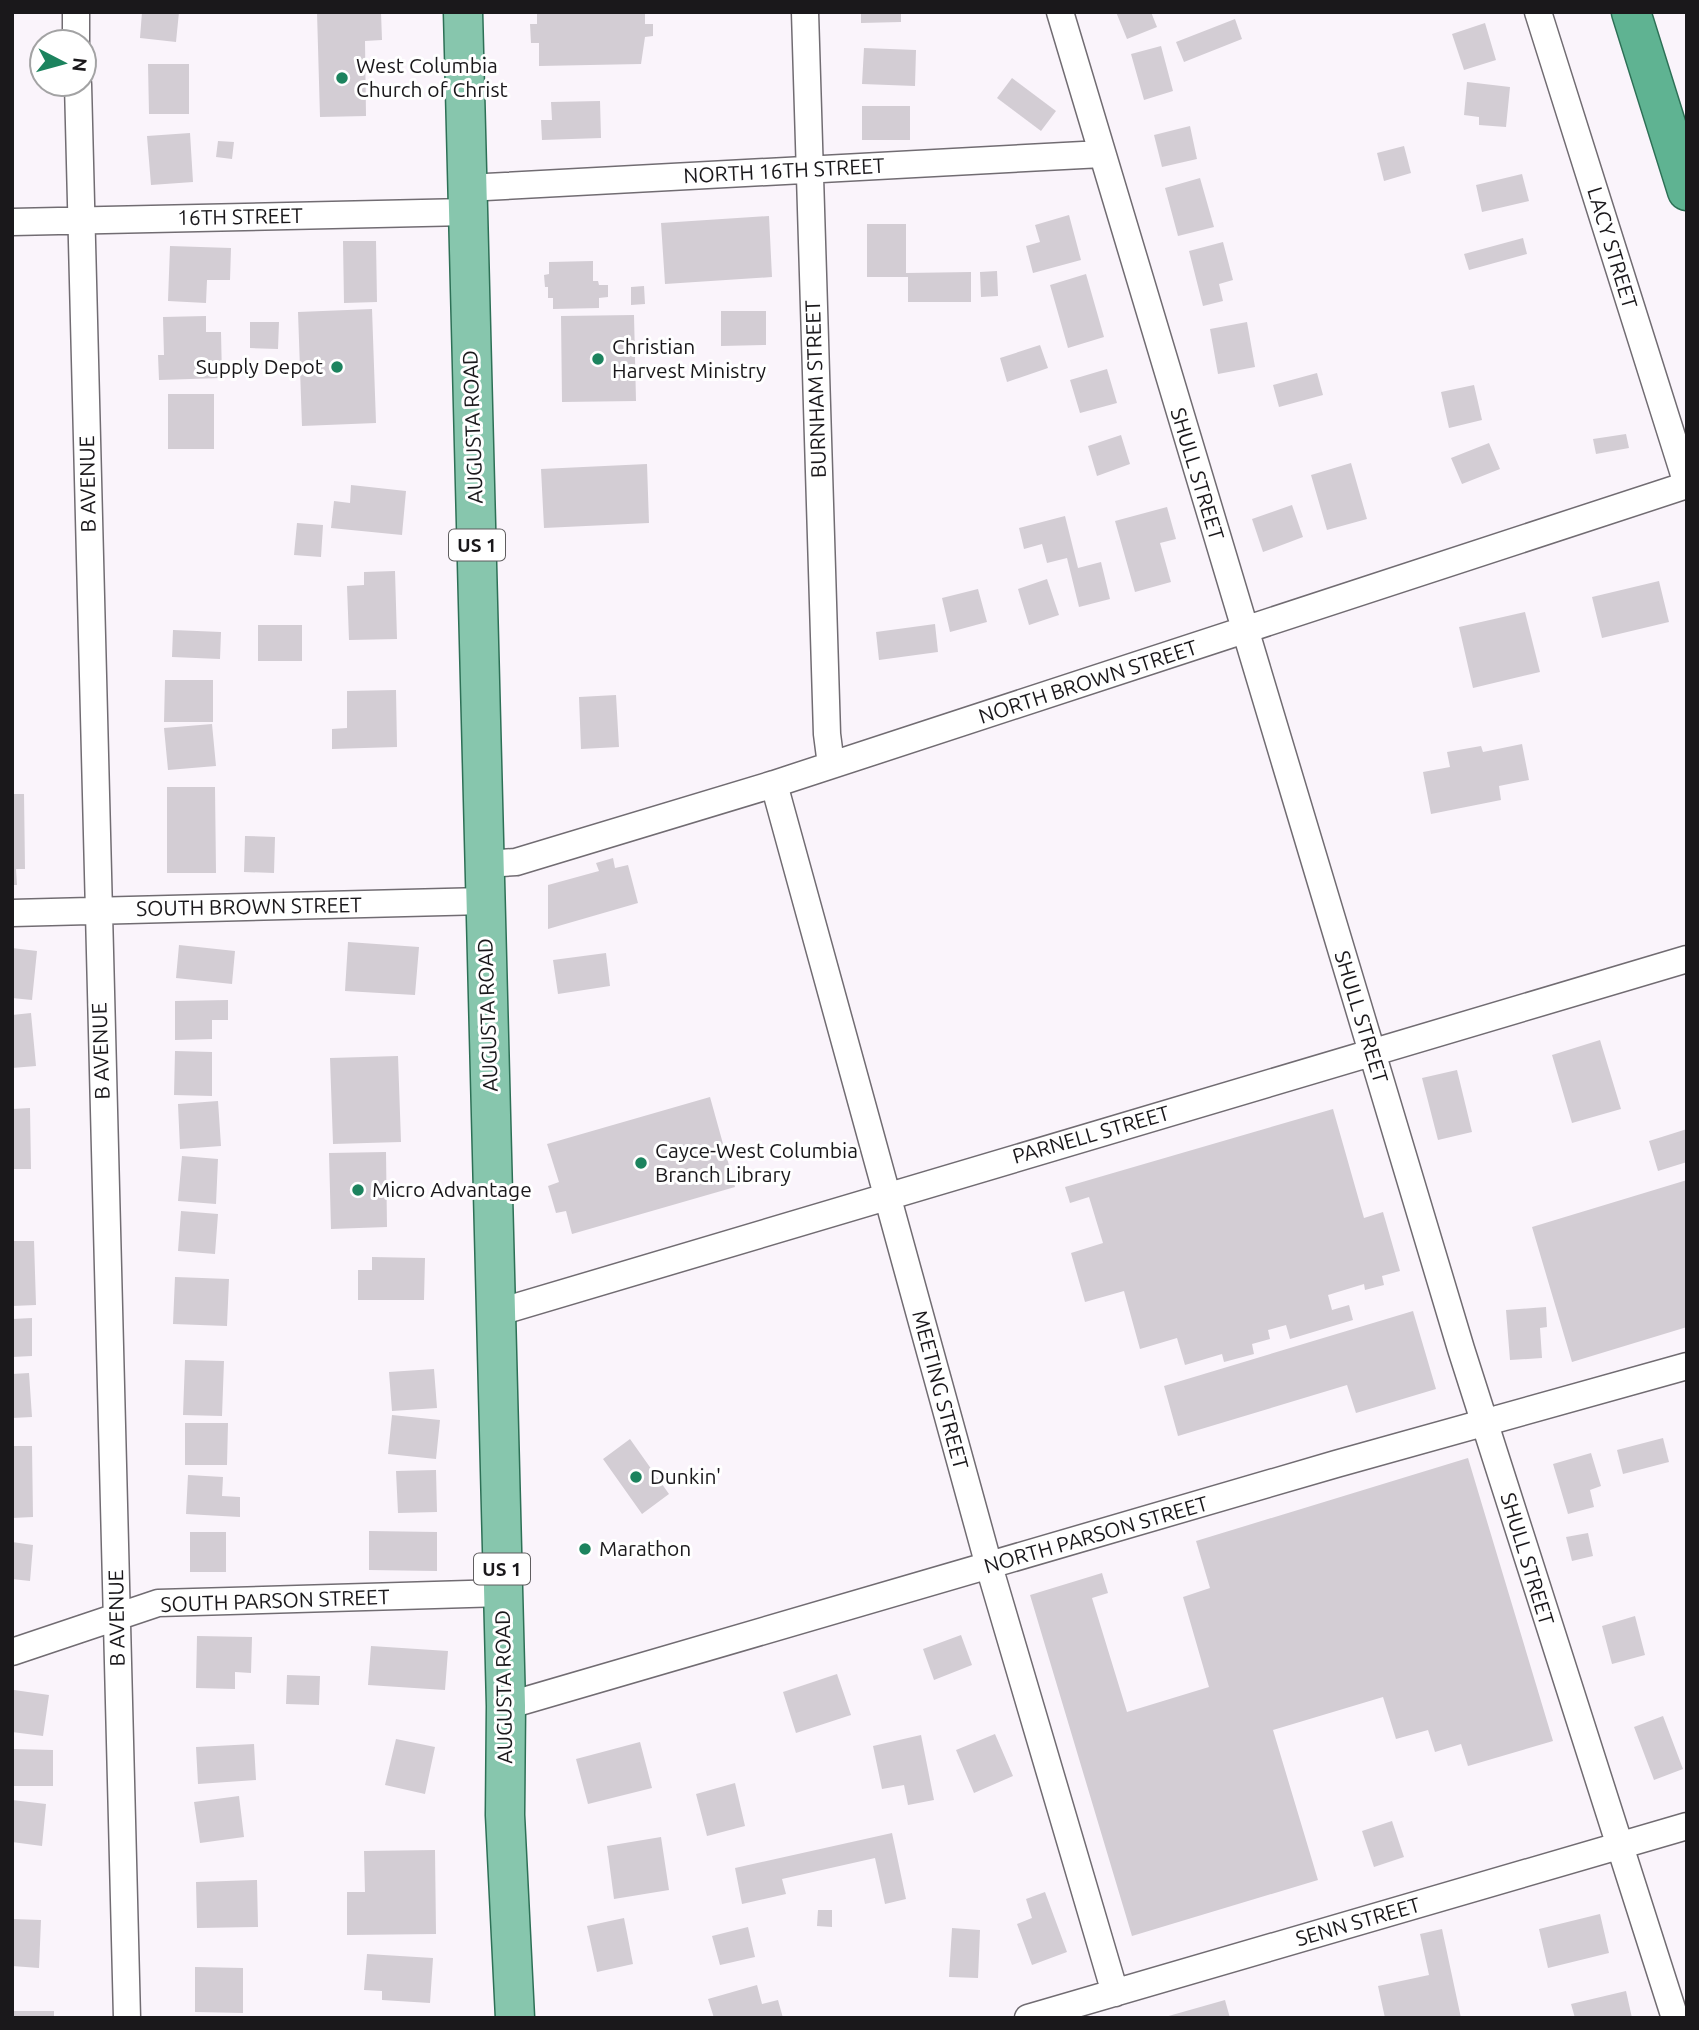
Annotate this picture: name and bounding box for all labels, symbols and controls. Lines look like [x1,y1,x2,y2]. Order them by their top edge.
north arrow [28,28,98,98]
place label: West Columbia Church of Christ [356,53,508,101]
text: N [68,57,92,73]
marker: West Columbia Church of Christ [334,70,350,86]
street label: NORTH 16TH STREET [683,153,885,187]
street label: LACY STREET [1583,184,1643,312]
street label: 16TH STREET [177,203,303,229]
street label: BURNHAM STREET [800,299,830,478]
place label: Christian Harvest Ministry [612,334,766,382]
street label: AUGUSTA ROAD [457,350,487,504]
marker: Christian Harvest Ministry [590,351,606,367]
place label: Supply Depot [196,354,323,378]
marker: Supply Depot [329,359,345,375]
street label: SHULL STREET [1166,405,1230,543]
street label: B AVENUE [74,435,100,533]
road number: US 1 [449,530,505,560]
street label: NORTH BROWN STREET [975,634,1200,728]
street label: SOUTH BROWN STREET [136,892,362,920]
street label: AUGUSTA ROAD [472,938,502,1092]
street label: SHULL STREET [1330,948,1394,1086]
street label: B AVENUE [86,1002,114,1100]
street label: PARNELL STREET [1009,1100,1172,1168]
place label: Cayce-West Columbia Branch Library [655,1138,858,1186]
marker: Cayce-West Columbia Branch Library [633,1155,649,1171]
place label: Micro Advantage [372,1177,532,1201]
marker: Micro Advantage [350,1182,366,1198]
street label: MEETING STREET [908,1308,974,1472]
place label: Dunkin' [650,1464,721,1488]
marker: Dunkin' [628,1469,644,1485]
street label: NORTH PARSON STREET [981,1490,1211,1578]
street label: SHULL STREET [1496,1490,1560,1628]
place label: Marathon [599,1536,691,1560]
marker: Marathon [577,1541,593,1557]
road number: US 1 [474,1554,530,1584]
street label: B AVENUE [103,1569,129,1667]
street label: SOUTH PARSON STREET [160,1584,390,1616]
street label: AUGUSTA ROAD [490,1610,516,1764]
street label: SENN STREET [1293,1892,1423,1950]

